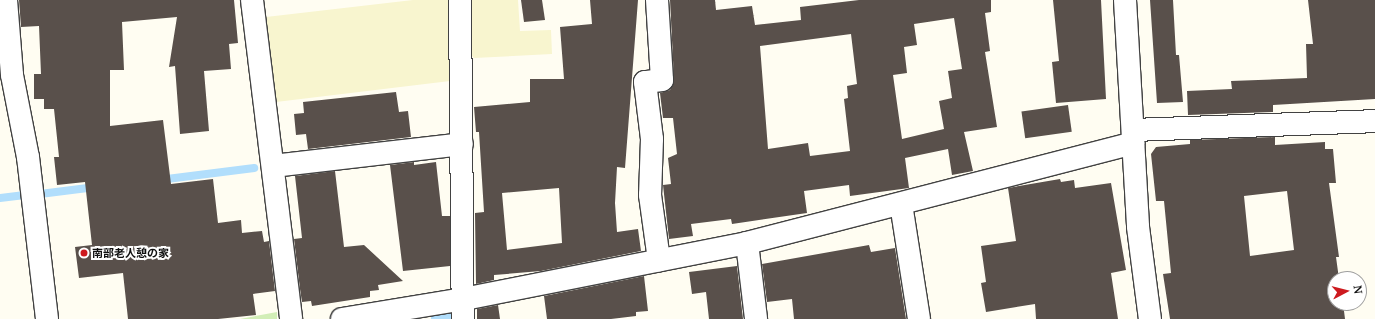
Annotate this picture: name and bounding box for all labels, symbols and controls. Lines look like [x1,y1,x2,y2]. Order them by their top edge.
place label: 南部老人憩の家 [92,246,169,260]
marker: 南部老人憩の家 [79,248,89,258]
north arrow [1327,271,1367,311]
text: N [1350,284,1366,295]

